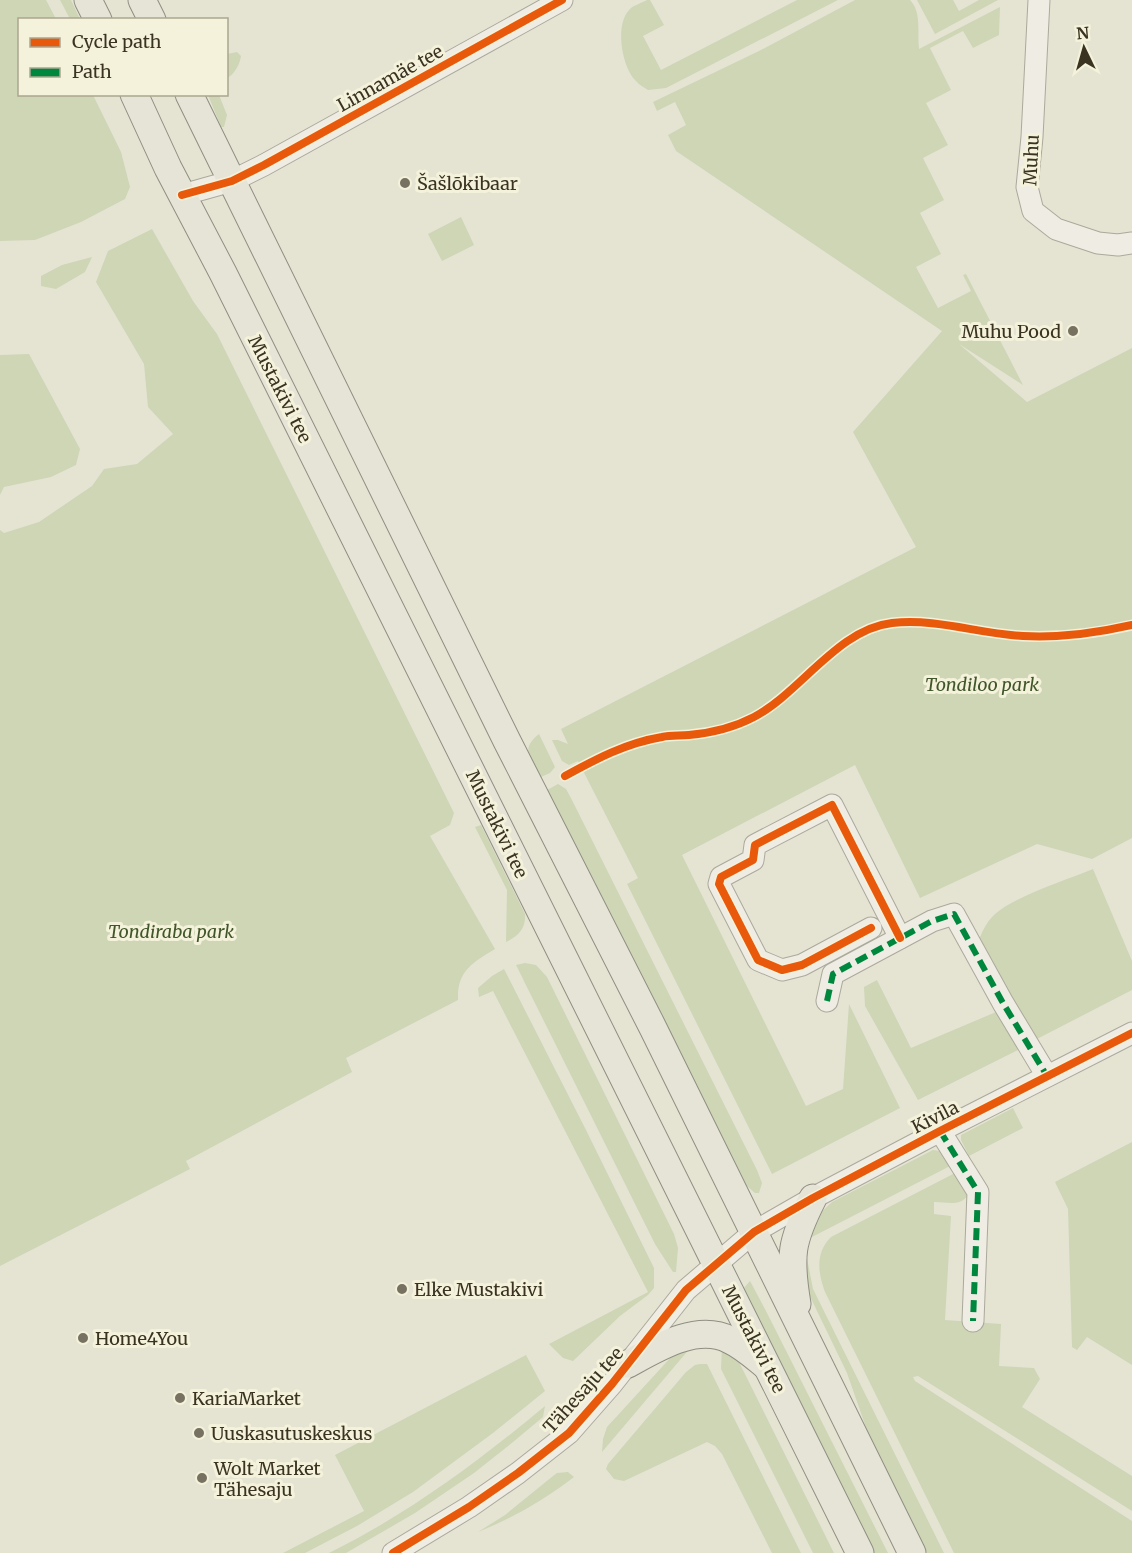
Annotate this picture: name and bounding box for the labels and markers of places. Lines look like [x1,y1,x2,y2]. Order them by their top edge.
place label: Šašlõkibaar [417,172,518,195]
marker: Šašlõkibaar [398,176,412,190]
place label: Muhu Pood [961,320,1061,343]
marker: Muhu Pood [1066,324,1080,338]
place label: Elke Mustakivi [414,1278,543,1301]
marker: Elke Mustakivi [395,1282,409,1296]
place label: Home4You [95,1327,188,1350]
marker: Home4You [76,1331,90,1345]
place label: KariaMarket [192,1387,301,1410]
marker: KariaMarket [173,1391,187,1405]
place label: Uuskasutuskeskus [211,1422,372,1445]
marker: Uuskasutuskeskus [192,1426,206,1440]
place label: Wolt Market Tähesaju [213,1457,321,1501]
marker: Wolt Market Tähesaju [195,1471,209,1485]

